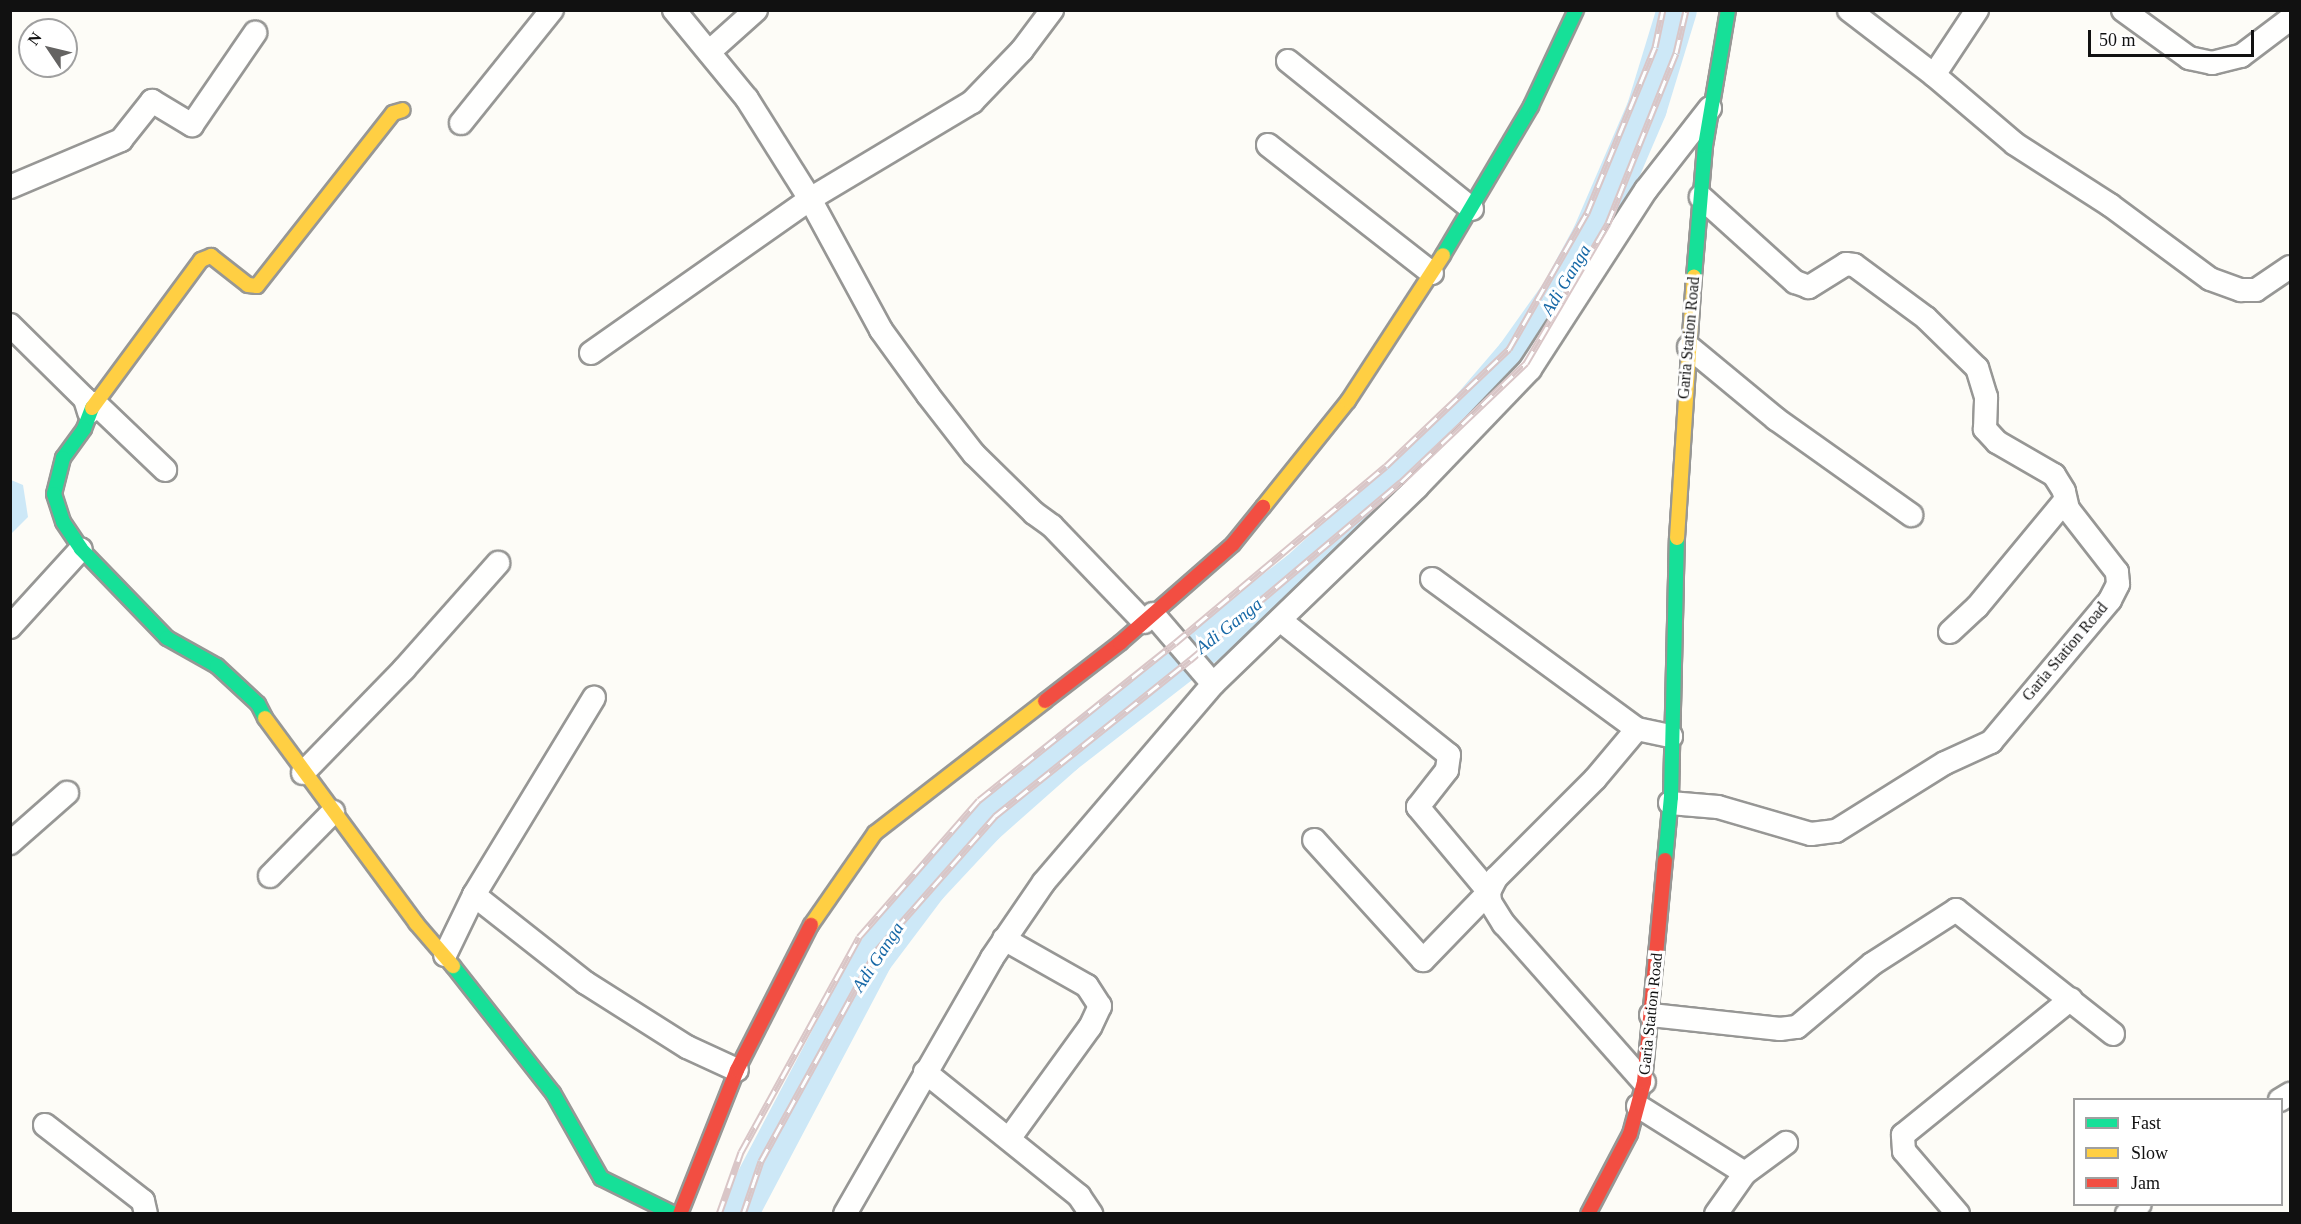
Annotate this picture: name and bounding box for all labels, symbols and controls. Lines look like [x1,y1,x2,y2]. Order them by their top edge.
north arrow [18,18,78,78]
scale bar [2091,18,2258,56]
text: N [24,29,45,48]
text: 50 m [2099,30,2136,50]
water label: Adi Ganga [1537,241,1595,319]
street label: Garia Station Road [1674,276,1704,400]
water label: Adi Ganga [1191,593,1267,659]
street label: Garia Station Road [2018,599,2112,705]
water label: Adi Ganga [848,918,908,996]
street label: Garia Station Road [1635,952,1667,1076]
legend [2073,1098,2283,1206]
text: Fast [2131,1113,2161,1133]
text: Slow [2131,1143,2168,1163]
text: Jam [2131,1173,2160,1193]

